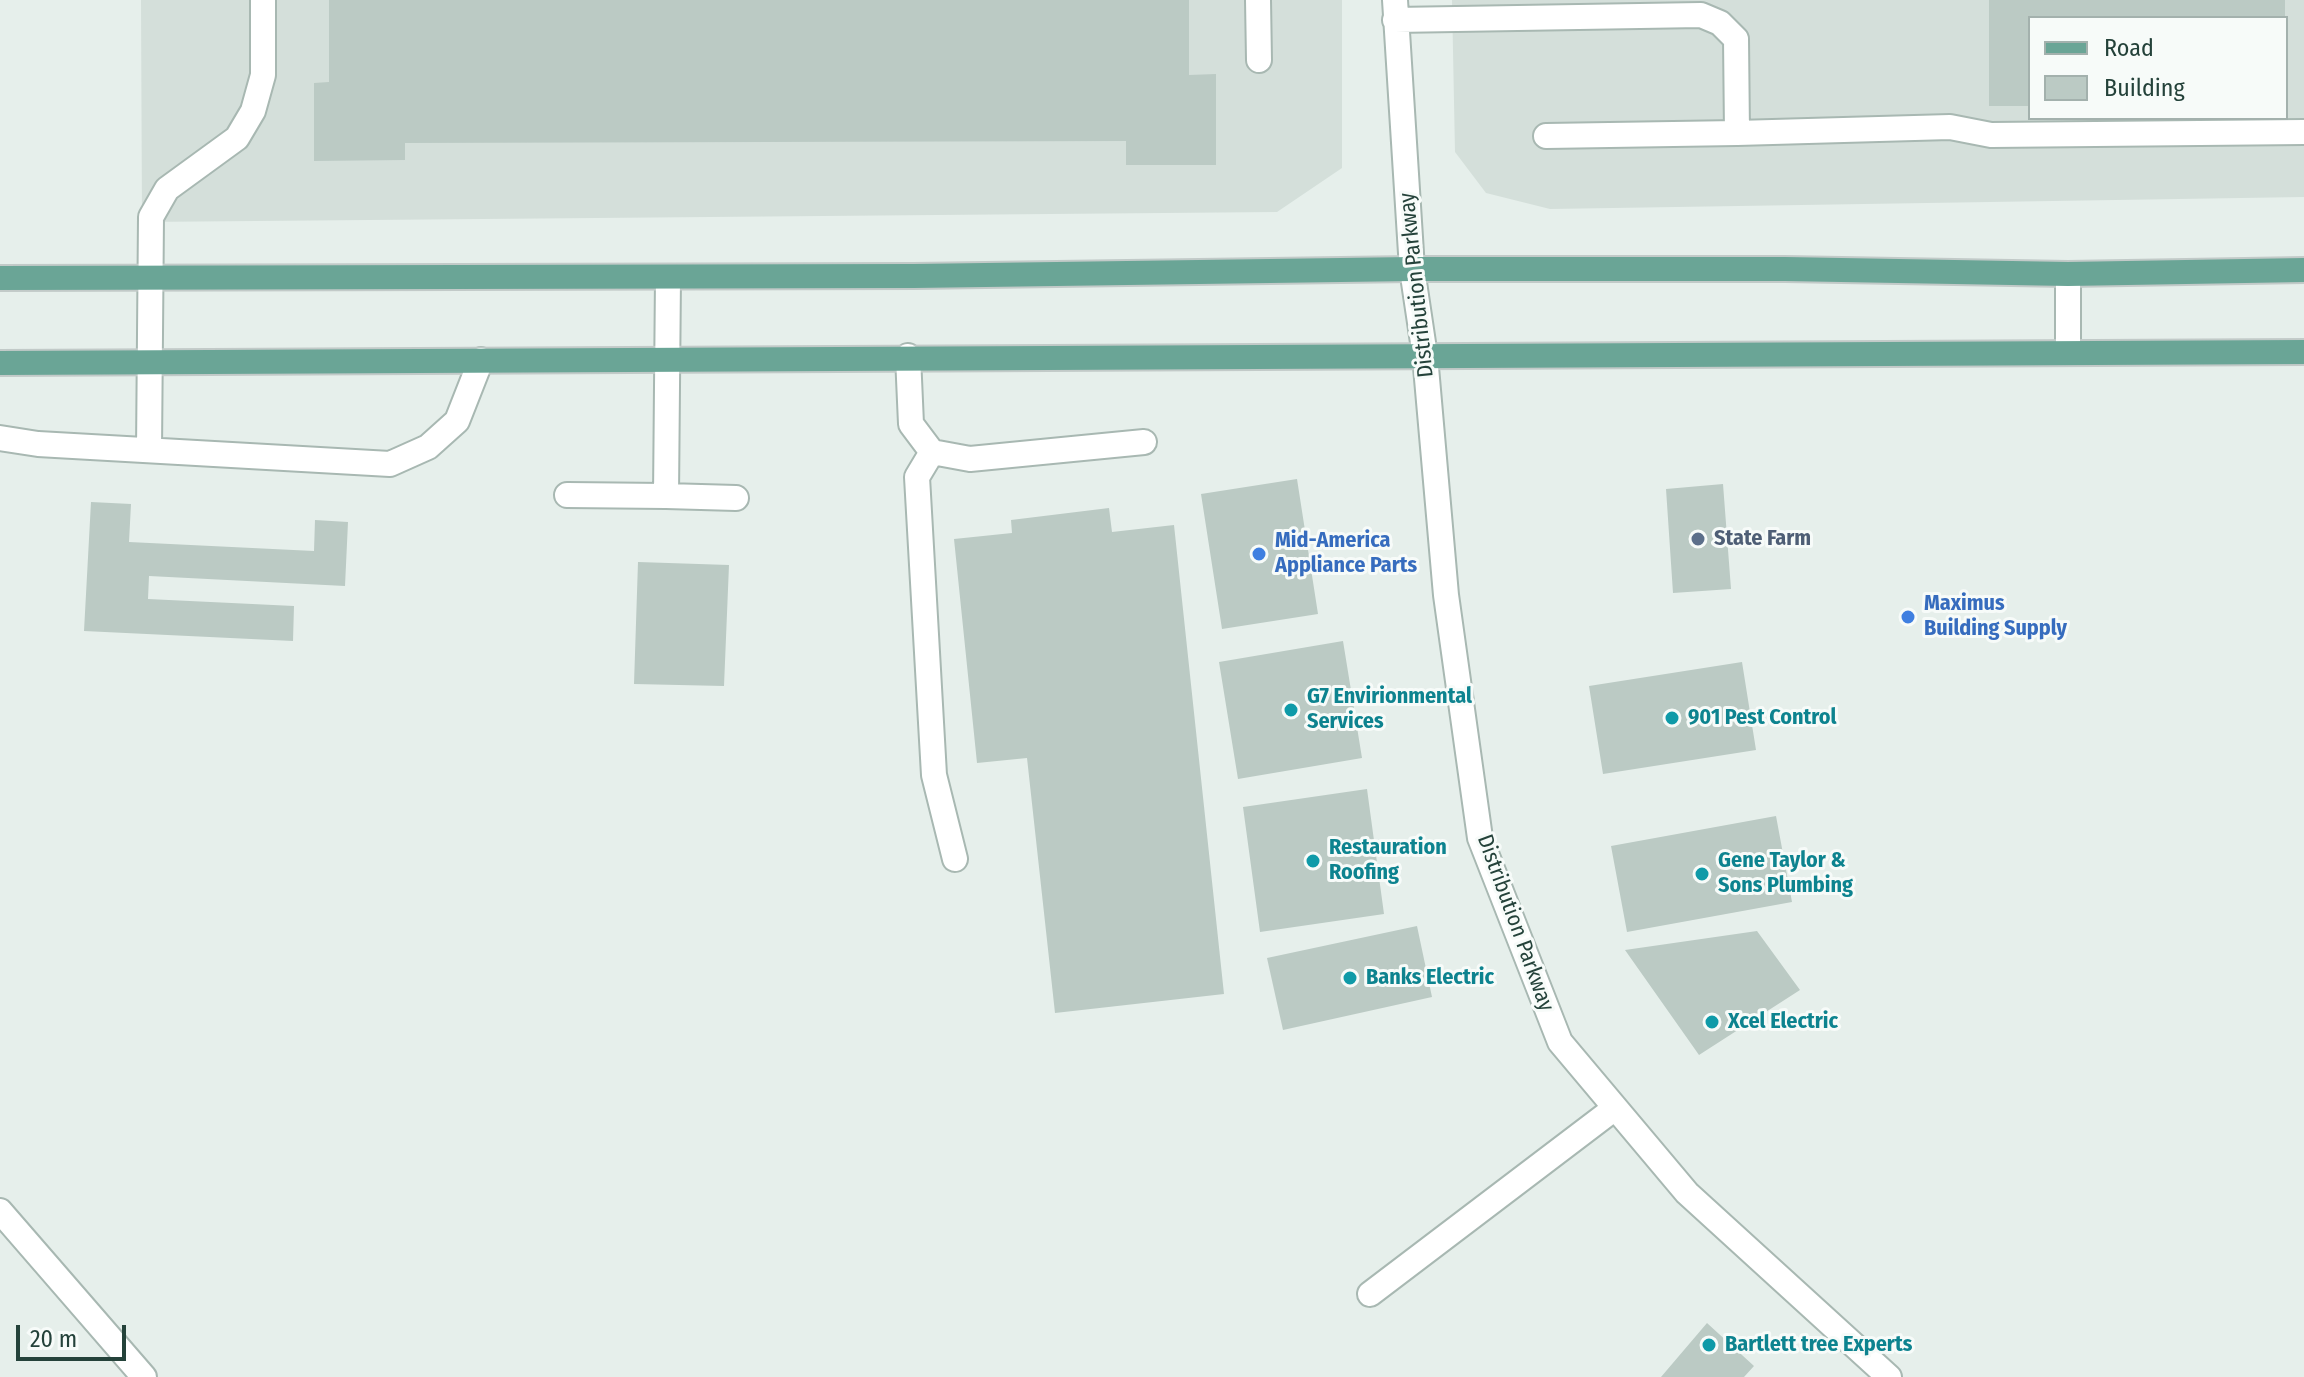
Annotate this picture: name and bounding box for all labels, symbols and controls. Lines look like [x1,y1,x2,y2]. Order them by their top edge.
legend [2028,16,2288,120]
text: Road [2104,34,2154,62]
text: Building [2104,74,2185,102]
street label: Distribution Parkway [1394,191,1440,379]
place label: State Farm [1714,526,1811,552]
place label: Mid-America Appliance Parts [1275,528,1417,580]
marker: State Farm [1689,530,1707,548]
marker: Mid-America Appliance Parts [1250,545,1268,563]
place label: Maximus Building Supply [1924,591,2067,642]
marker: Maximus Building Supply [1899,608,1917,626]
place label: G7 Envirionmental Services [1307,684,1472,736]
marker: G7 Envirionmental Services [1282,701,1300,719]
place label: 901 Pest Control [1688,705,1836,731]
marker: 901 Pest Control [1663,709,1681,727]
street label: Distribution Parkway [1471,831,1559,1015]
place label: Restauration Roofing [1329,835,1447,886]
place label: Gene Taylor & Sons Plumbing [1718,848,1853,900]
marker: Restauration Roofing [1304,852,1322,870]
marker: Gene Taylor & Sons Plumbing [1693,865,1711,883]
place label: Banks Electric [1366,965,1494,991]
marker: Banks Electric [1341,969,1359,987]
place label: Xcel Electric [1728,1009,1838,1035]
marker: Xcel Electric [1703,1013,1721,1031]
scale bar [20,1309,130,1359]
text: 20 m [30,1325,77,1353]
place label: Bartlett tree Experts [1725,1332,1912,1358]
marker: Bartlett tree Experts [1700,1336,1718,1354]

